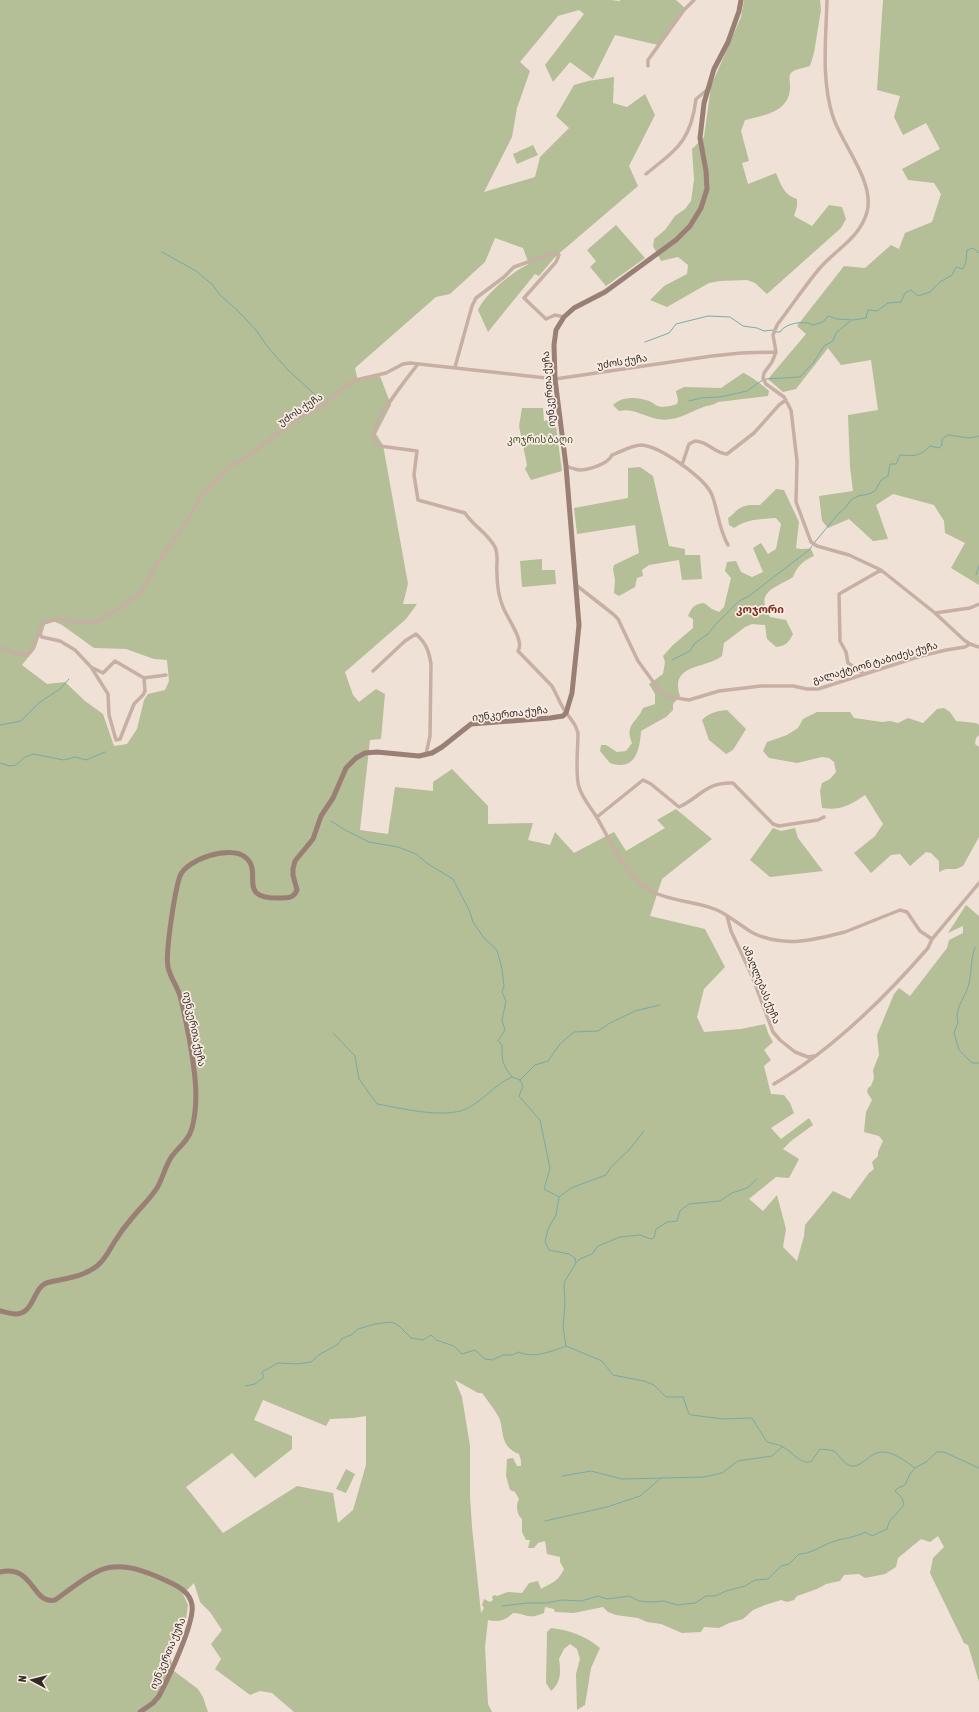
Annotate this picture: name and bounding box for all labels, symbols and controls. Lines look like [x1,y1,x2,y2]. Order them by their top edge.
street label: იუნკერთა ქუჩა [540,350,558,427]
street label: უძოს ქუჩა [596,352,648,372]
street label: უძოს ქუჩა [276,391,325,429]
park label: კოჯრის ბაღი [507,434,573,446]
district label: კოჯორი [736,603,784,616]
street label: გალაქტიონ ტაბიძეს ქუჩა [811,639,939,687]
street label: იუნკერთა ქუჩა [472,704,549,724]
street label: ამაღლებას ქუჩა [740,943,782,1026]
street label: იუნკერთა ქუჩა [180,991,208,1068]
street label: იუნკერთა ქუჩა [148,1616,188,1691]
north arrow [12,1660,52,1700]
text: N [16,1675,28,1683]

